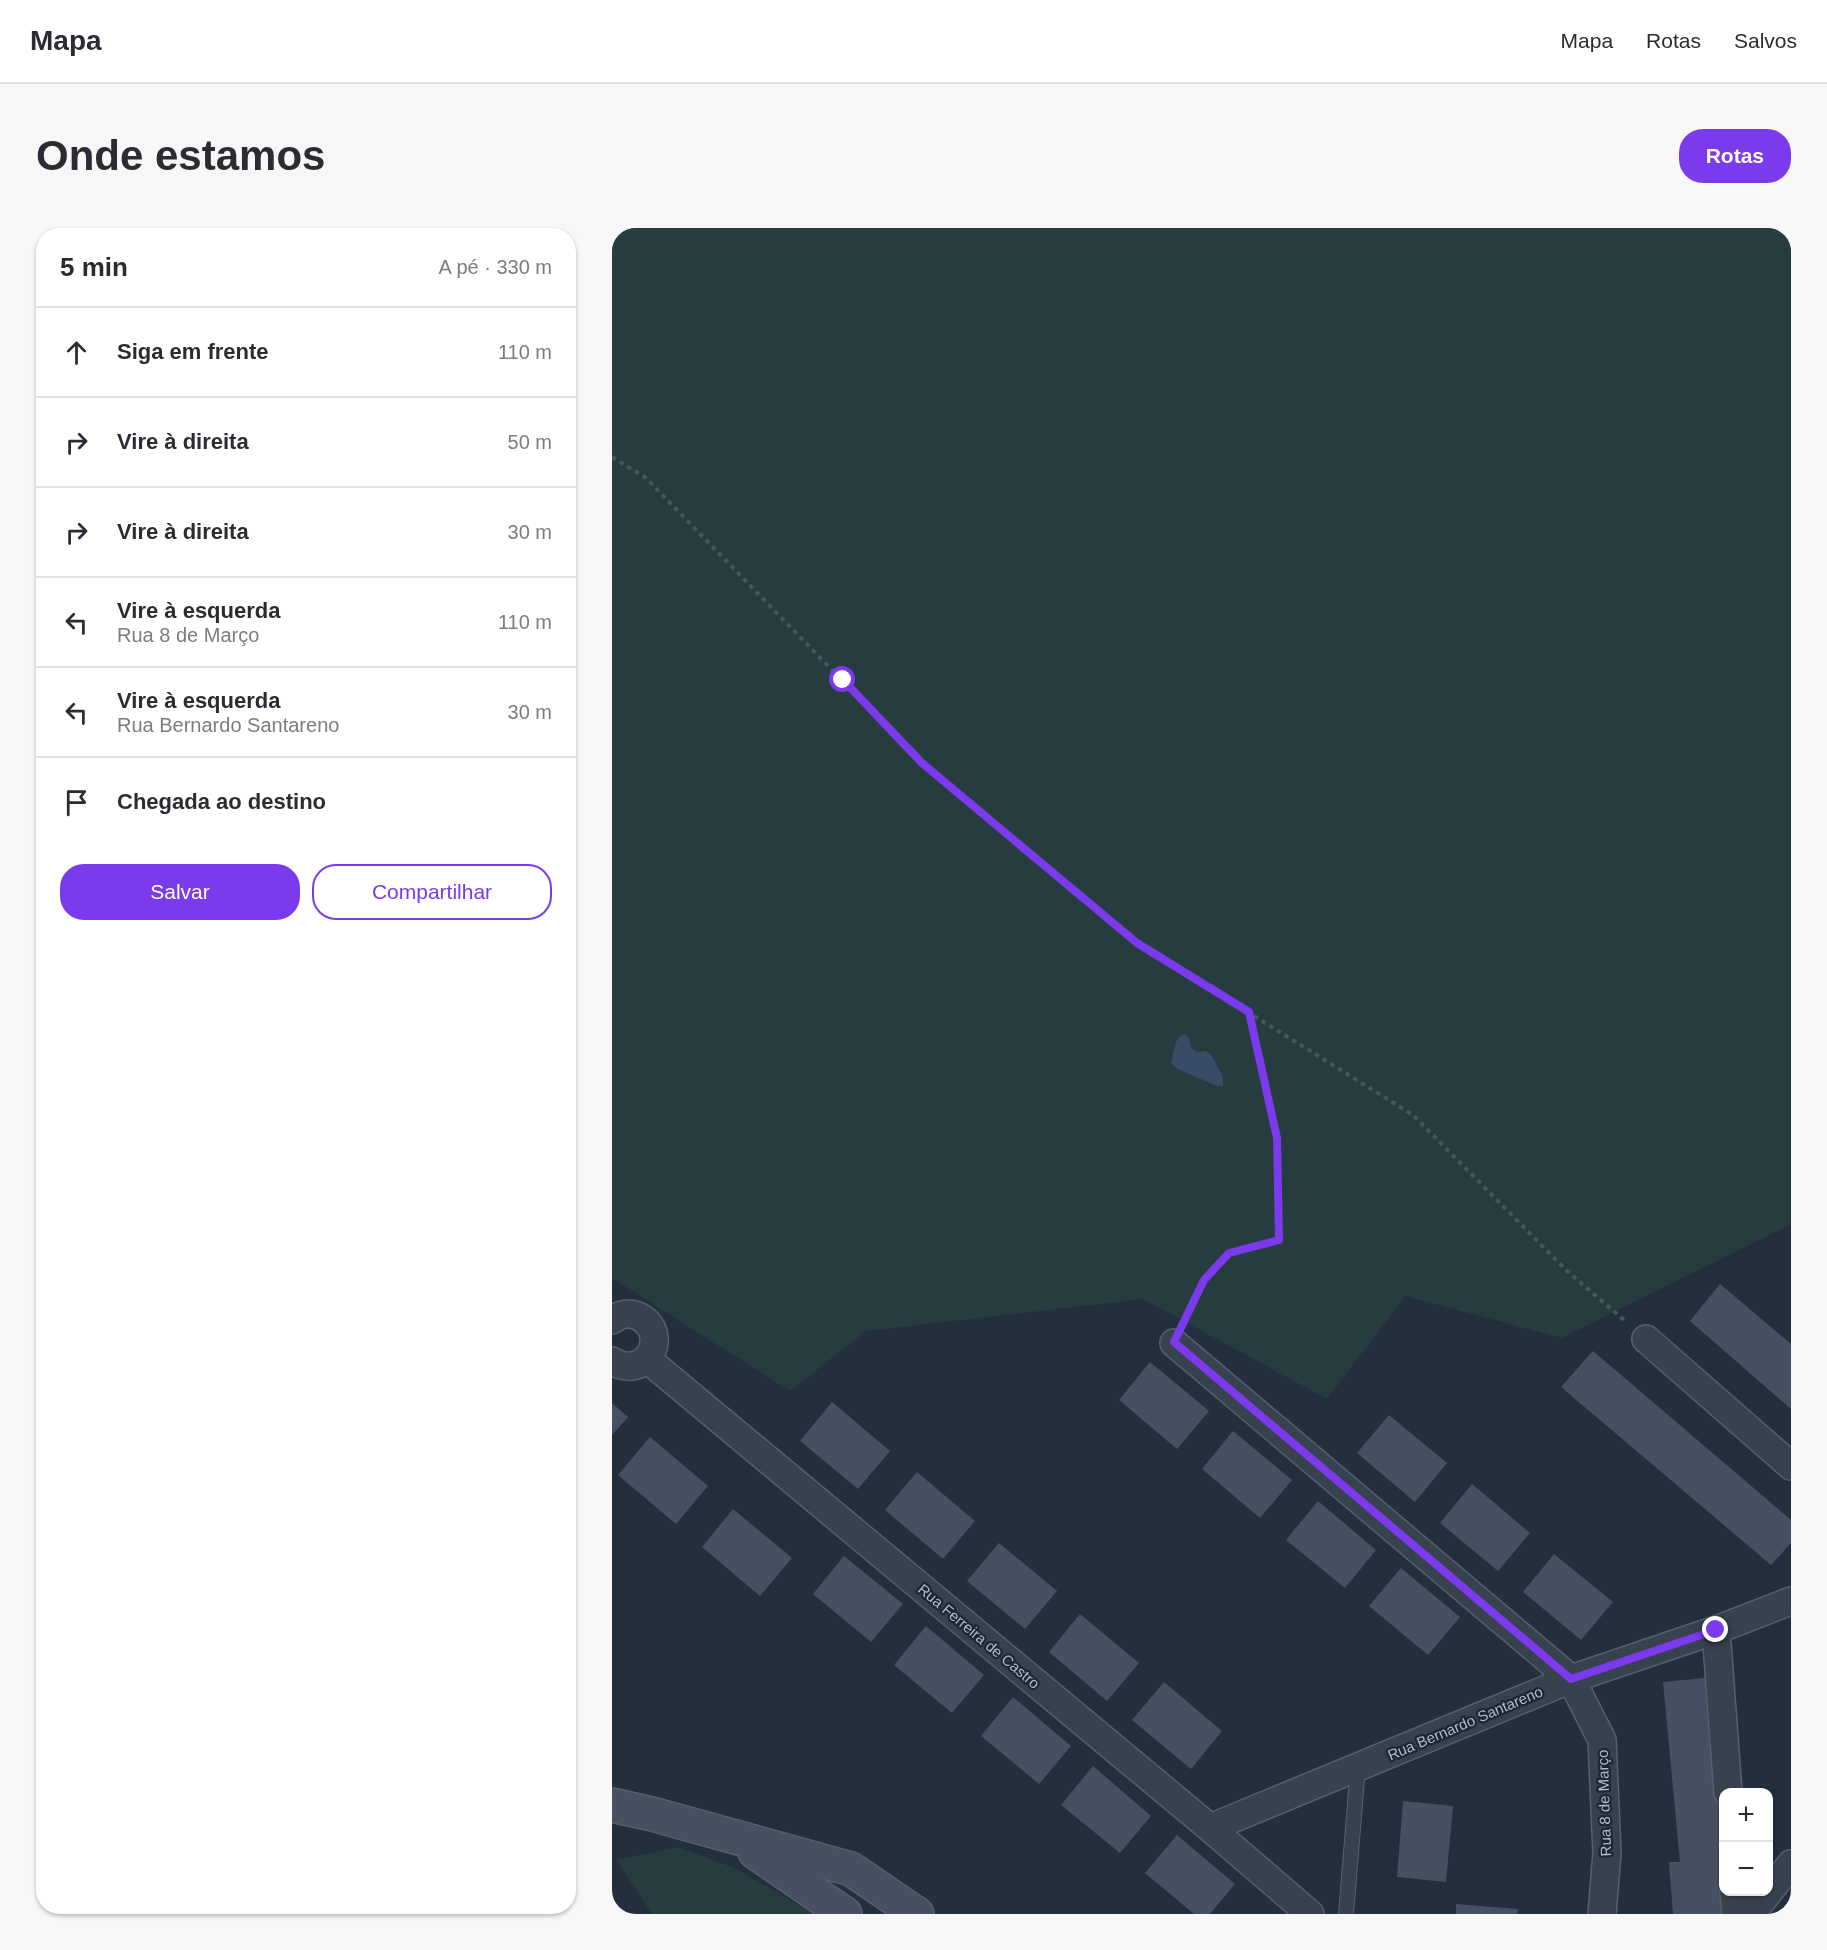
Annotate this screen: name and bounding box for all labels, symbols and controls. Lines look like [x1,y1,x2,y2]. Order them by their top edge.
text: Mapa [30,25,102,56]
text: Mapa [1561,29,1613,52]
text: Rotas [1646,29,1701,52]
text: Salvos [1734,29,1797,52]
button: Rotas [1679,129,1791,183]
text: Onde estamos [36,132,325,179]
text: 5 min [60,252,128,282]
text: A pé · 330 m [439,256,552,278]
icon: ahead [60,336,93,369]
text: Siga em frente [117,339,269,364]
text: 110 m [498,341,552,363]
icon: right [60,426,93,459]
text: Vire à direita [117,429,249,454]
text: 50 m [508,431,552,453]
icon: right [60,516,93,549]
text: Vire à direita [117,519,249,544]
text: 30 m [508,521,552,543]
text: Vire à esquerda [117,598,280,623]
icon: left [60,606,93,639]
text: 110 m [498,611,552,633]
text: Rua 8 de Março [117,624,259,646]
route start [829,666,855,692]
text: Vire à esquerda [117,688,280,713]
icon: left [60,696,93,729]
text: 30 m [508,701,552,723]
text: Rua Bernardo Santareno [117,714,339,736]
icon: arrive [60,786,93,819]
text: Chegada ao destino [117,789,326,814]
button: Salvar [60,864,300,920]
button: Compartilhar [312,864,552,920]
street label: Rua Ferreira de Castro [915,1580,1043,1692]
route end [1702,1616,1728,1642]
street label: Rua Bernardo Santareno [1385,1683,1545,1763]
street label: Rua 8 de Março [1594,1749,1614,1857]
map controls [1719,1788,1773,1896]
button: + [1719,1788,1773,1842]
button: − [1719,1842,1773,1896]

